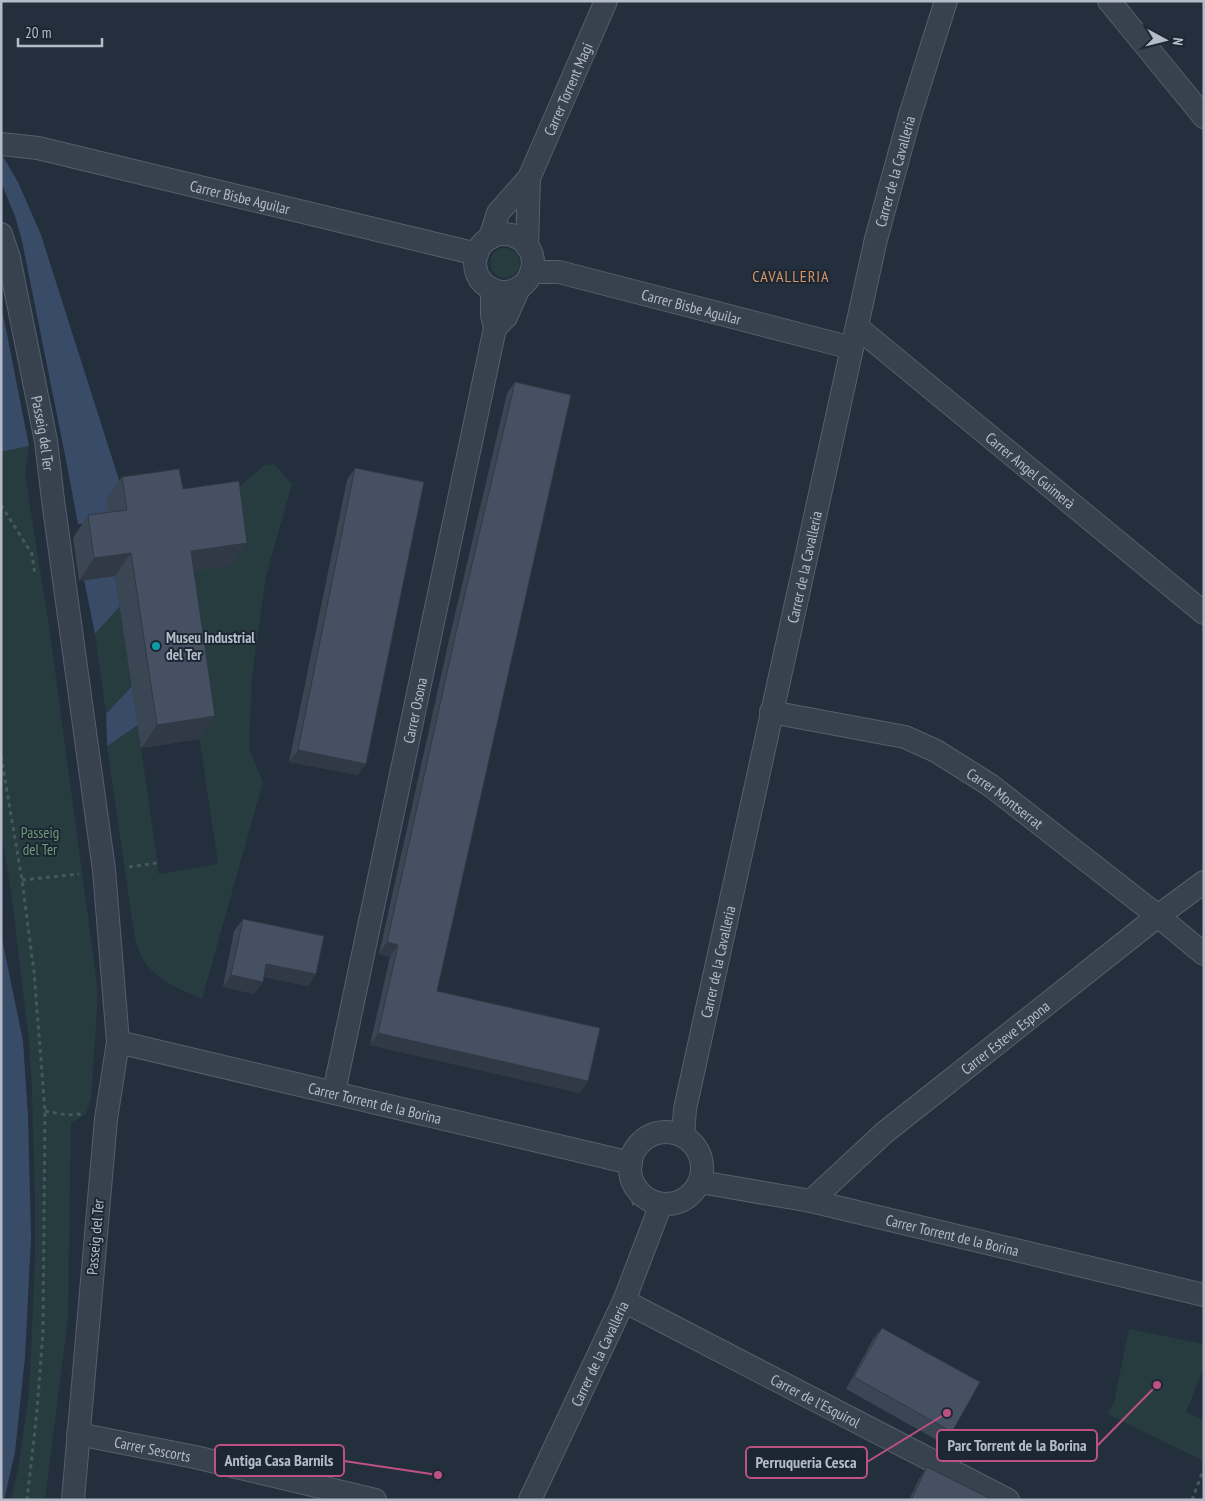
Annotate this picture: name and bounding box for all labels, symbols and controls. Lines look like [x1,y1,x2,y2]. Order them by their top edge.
scale bar [18,15,101,47]
north arrow [1140,15,1190,65]
text: 20 m [25,23,51,42]
text: N [1169,37,1187,46]
street label: Carrer Torrent Magi [539,40,596,138]
street label: Carrer de la Cavalleria [870,114,919,229]
street label: Carrer Bisbe Aguilar [188,176,293,218]
district label: CAVALLERIA [752,266,830,286]
street label: Carrer Bisbe Aguilar [640,284,744,329]
street label: Passeig del Ter [28,394,59,473]
street label: Carrer Angel Guimerà [982,428,1079,513]
street label: Carrer de la Cavalleria [782,509,826,625]
place label: Museu Industrial del Ter [166,628,255,664]
marker: Museu Industrial del Ter [150,640,162,652]
street label: Carrer Osona [398,676,431,745]
street label: Carrer Montserrat [963,763,1047,833]
park label: Passeig del Ter [21,823,59,859]
street label: Carrer de la Cavalleria [696,904,739,1019]
street label: Carrer Esteve Espona [957,996,1053,1078]
street label: Carrer Torrent de la Borina [306,1078,443,1127]
street label: Passeig del Ter [82,1197,108,1276]
street label: Carrer Torrent de la Borina [884,1210,1021,1260]
street label: Carrer de la Cavalleria [566,1298,632,1409]
street label: Carrer de l'Esquirol [768,1369,864,1432]
callout: Parc Torrent de la Borina [937,1430,1097,1461]
street label: Carrer Sescorts [113,1432,192,1465]
text: Parc Torrent de la Borina [947,1435,1087,1455]
callout: Antiga Casa Barnils [215,1445,344,1476]
callout: Perruqueria Cesca [746,1447,867,1478]
text: Antiga Casa Barnils [224,1450,334,1470]
text: Perruqueria Cesca [755,1452,857,1472]

